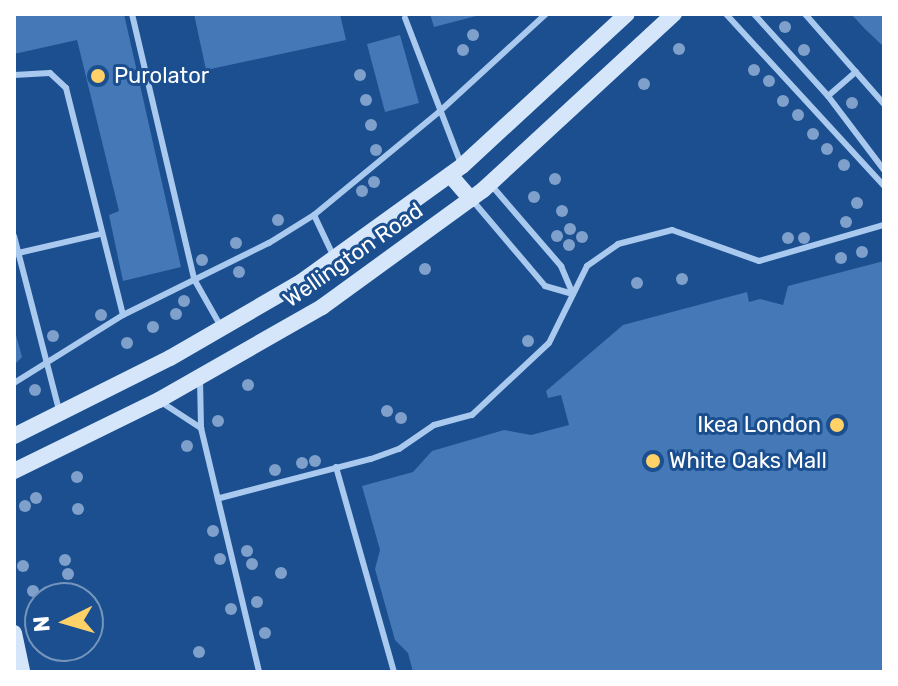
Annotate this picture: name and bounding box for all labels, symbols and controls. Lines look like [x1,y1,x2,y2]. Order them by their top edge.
place label: Purolator [114,63,209,89]
marker: Purolator [89,67,107,85]
street label: Wellington Road [278,197,428,313]
place label: Ikea London [697,412,821,438]
marker: Ikea London [828,416,846,434]
place label: White Oaks Mall [669,448,827,474]
marker: White Oaks Mall [644,452,662,470]
north arrow [24,582,104,662]
text: N [27,615,56,633]

